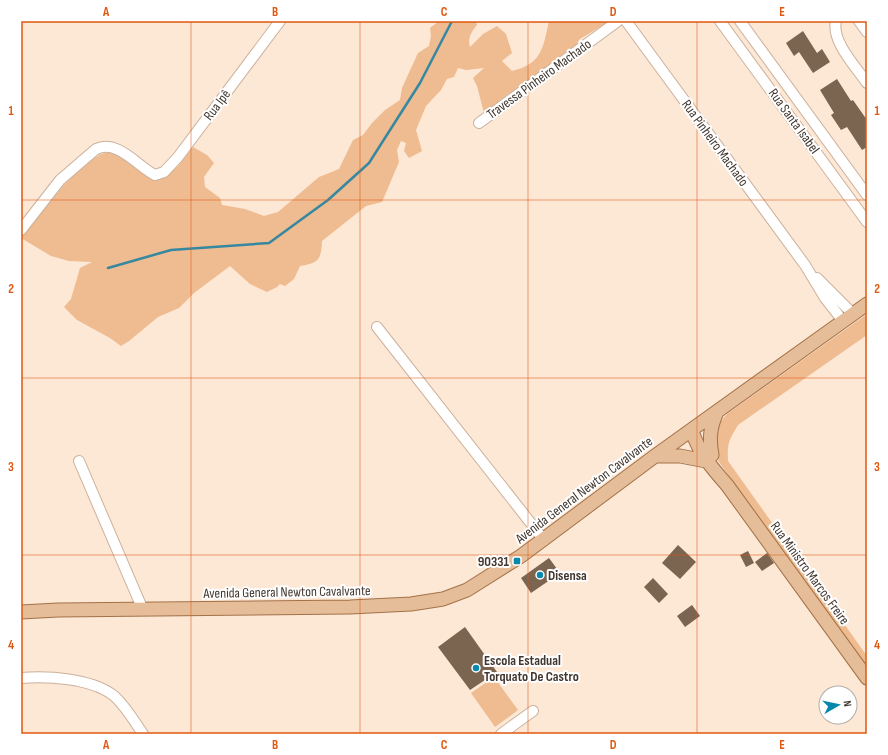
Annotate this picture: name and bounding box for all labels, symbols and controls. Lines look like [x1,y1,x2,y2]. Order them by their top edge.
text: A [102,4,110,20]
text: B [272,4,278,20]
text: C [441,4,448,20]
text: D [610,4,617,20]
text: E [779,4,785,20]
street label: Travessa Pinheiro Machado [483,35,595,123]
street label: Rua Santa Isabel [765,85,823,157]
street label: Rua Ipê [200,86,234,124]
street label: Rua Pinheiro Machado [678,96,752,190]
text: 1 [8,103,14,119]
text: 1 [874,103,880,119]
text: 2 [8,281,14,297]
text: 2 [874,281,880,297]
street label: Avenida General Newton Cavalvante [511,433,656,548]
text: 3 [8,459,14,475]
text: 3 [874,459,880,475]
street label: Rua Ministro Marcos Freire [767,518,853,628]
place label: 90331 [478,553,510,570]
marker: 90331 [512,556,522,566]
place label: Disensa [548,567,587,584]
marker: Disensa [535,570,545,580]
street label: Avenida General Newton Cavalvante [202,582,371,602]
text: 4 [8,637,14,653]
text: 4 [874,637,880,653]
place label: Escola Estadual Torquato De Castro [484,652,579,685]
marker: Escola Estadual Torquato De Castro [471,663,481,673]
north arrow [818,685,858,725]
text: N [841,700,854,708]
text: A [102,737,110,753]
text: B [272,737,278,753]
text: C [441,737,448,753]
text: D [610,737,617,753]
text: E [779,737,785,753]

